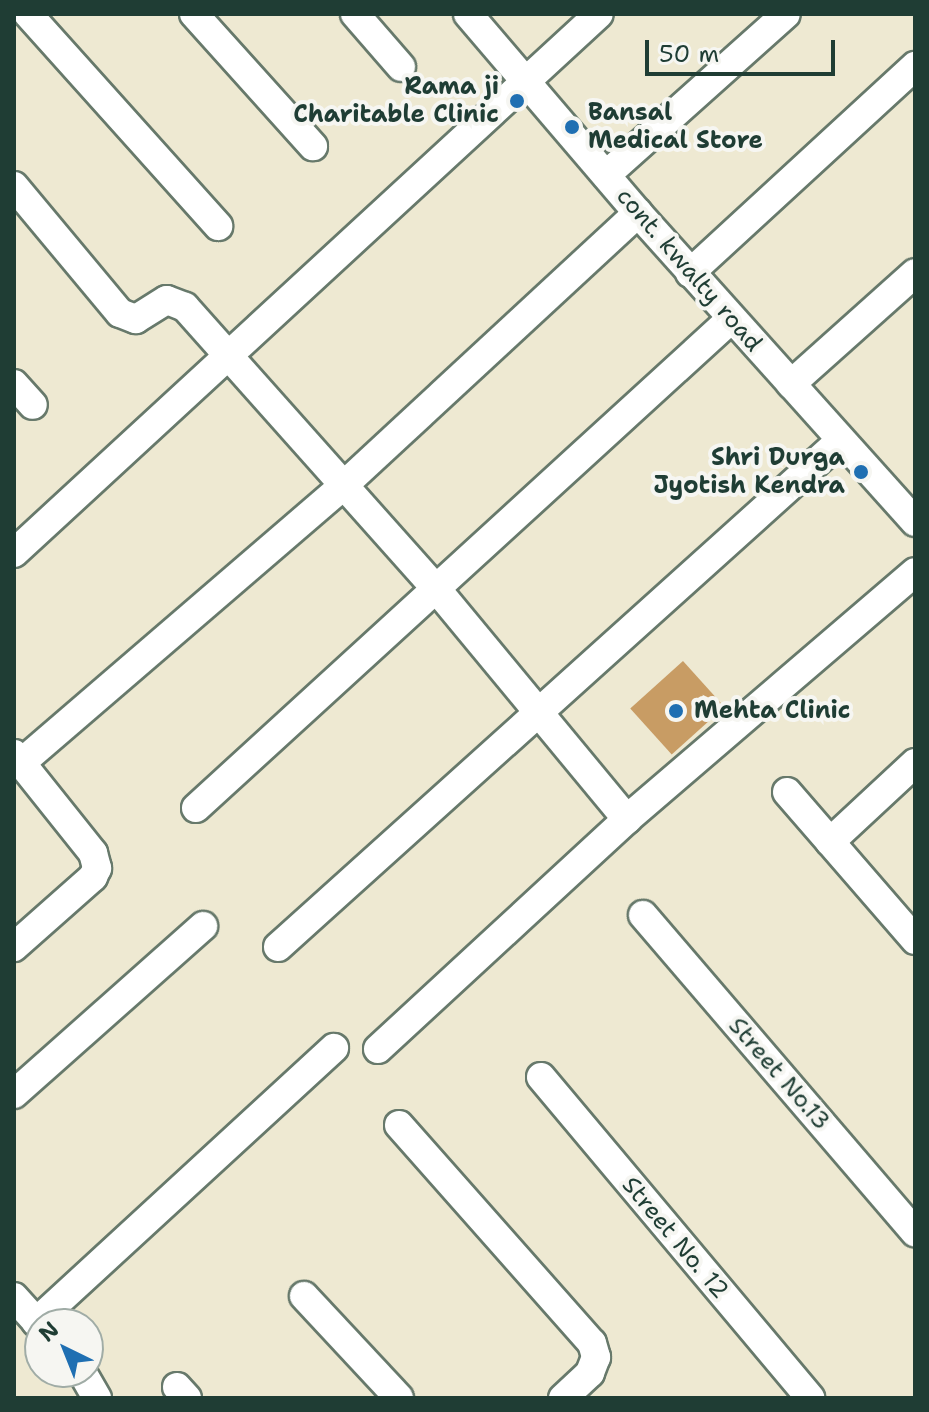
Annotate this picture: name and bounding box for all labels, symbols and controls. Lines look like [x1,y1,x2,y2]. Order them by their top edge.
scale bar [649,24,839,74]
text: 50 m [659,38,719,70]
place label: Rama ji Charitable Clinic [293,73,499,129]
marker: Rama ji Charitable Clinic [506,90,528,112]
place label: Bansal Medical Store [588,99,763,155]
marker: Bansal Medical Store [563,118,581,136]
street label: cont. kwalty road [610,182,768,358]
place label: Shri Durga Jyotish Kendra [653,444,845,500]
marker: Shri Durga Jyotish Kendra [852,463,870,481]
place label: Mehta Clinic [694,697,851,725]
marker: Mehta Clinic [665,700,687,722]
street label: Street No.13 [722,1012,836,1136]
street label: Street No. 12 [616,1171,734,1305]
north arrow [24,1308,104,1388]
text: N [32,1315,65,1348]

